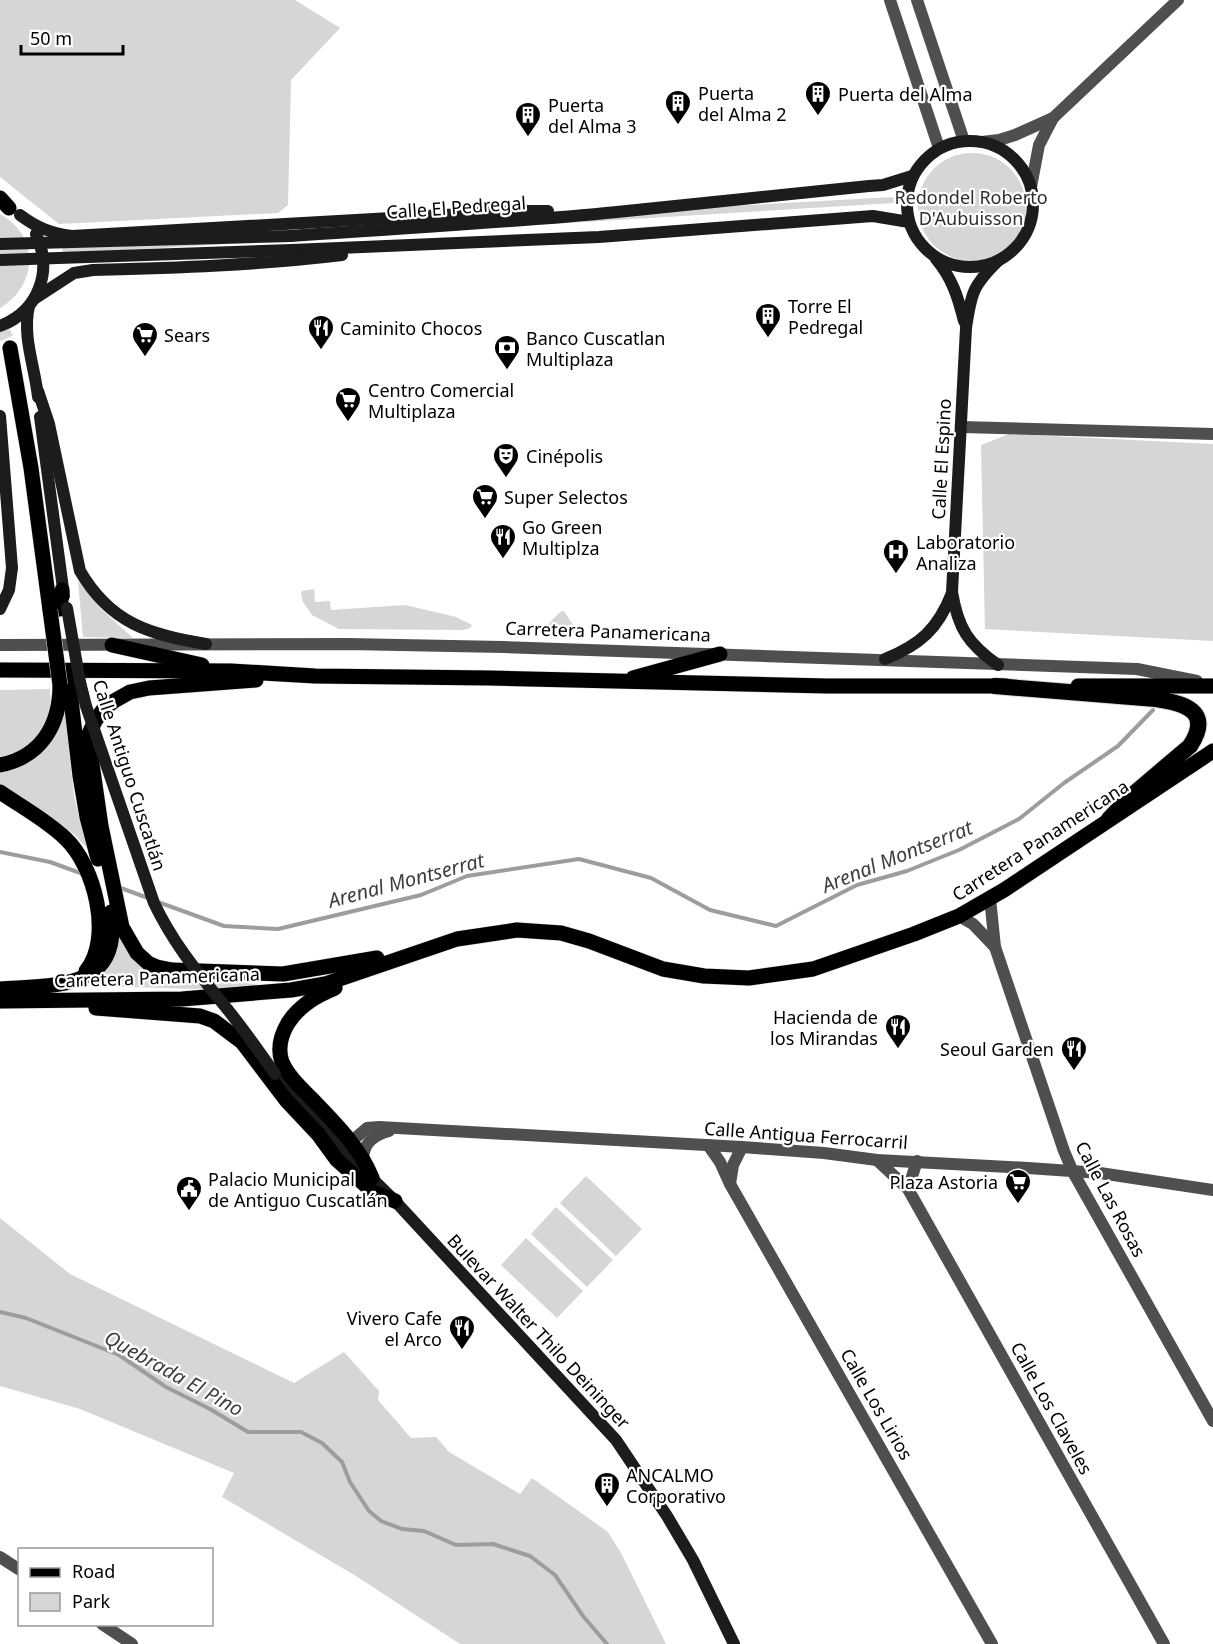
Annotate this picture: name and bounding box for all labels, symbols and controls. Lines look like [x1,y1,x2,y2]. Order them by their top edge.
scale bar [21,18,123,56]
text: 50 m [30,26,72,50]
building icon: Puerta del Alma [803,79,833,117]
place label: Puerta del Alma 2 [698,81,787,126]
place label: Puerta del Alma [838,82,973,106]
building icon: Puerta del Alma 2 [663,88,693,126]
place label: Puerta del Alma 3 [548,93,637,138]
building icon: Puerta del Alma 3 [513,100,543,138]
park label: Redondel Roberto D'Aubuisson [894,185,1048,230]
street label: Calle El Pedregal [385,190,527,224]
place label: Torre El Pedregal [788,294,863,339]
building icon: Torre El Pedregal [753,301,783,339]
restaurant icon: Caminito Chocos [306,313,336,351]
place label: Caminito Chocos [340,316,482,340]
supermarket icon: Sears [130,320,160,358]
place label: Sears [164,323,210,347]
place label: Banco Cuscatlan Multiplaza [526,326,665,371]
bank icon: Banco Cuscatlan Multiplaza [492,333,522,371]
place label: Centro Comercial Multiplaza [368,378,514,423]
supermarket icon: Centro Comercial Multiplaza [333,385,363,423]
street label: Calle El Espino [926,398,956,520]
theatre icon: Cinépolis [491,441,521,479]
place label: Cinépolis [526,444,603,468]
supermarket icon: Super Selectos [470,482,500,520]
place label: Super Selectos [504,485,628,509]
place label: Go Green Multiplza [522,515,602,560]
restaurant icon: Go Green Multiplza [488,522,518,560]
place label: Laboratorio Analiza [916,530,1015,575]
hospital icon: Laboratorio Analiza [881,537,911,575]
street label: Carretera Panamericana [505,615,711,647]
street label: Calle Antiguo Cuscatlán [88,676,172,874]
street label: Carretera Panamericana [947,774,1133,906]
water label: Arenal Montserrat [816,813,978,899]
water label: Arenal Montserrat [323,846,488,914]
street label: Carretera Panamericana [54,961,260,993]
place label: Hacienda de los Mirandas [770,1005,878,1050]
restaurant icon: Hacienda de los Mirandas [883,1012,913,1050]
restaurant icon: Seoul Garden [1059,1034,1089,1072]
place label: Seoul Garden [940,1037,1054,1061]
street label: Calle Antigua Ferrocarril [703,1116,909,1154]
street label: Calle Las Rosas [1070,1137,1152,1261]
place label: Palacio Municipal de Antiguo Cuscatlán [208,1167,388,1212]
supermarket icon: Plaza Astoria [1003,1167,1033,1205]
place label: Plaza Astoria [889,1170,998,1194]
public building icon: Palacio Municipal de Antiguo Cuscatlán [174,1174,204,1212]
street label: Bulevar Walter Thilo Deininger [442,1228,636,1434]
place label: Vivero Cafe el Arco [347,1306,442,1351]
restaurant icon: Vivero Cafe el Arco [447,1313,477,1351]
water label: Quebrada El Pino [100,1324,248,1422]
street label: Calle Los Claveles [1006,1337,1098,1479]
street label: Calle Los Lirios [835,1344,919,1464]
place label: ANCALMO Corporativo [626,1463,726,1508]
building icon: ANCALMO Corporativo [592,1470,622,1508]
legend [18,1548,213,1626]
text: Road [72,1559,115,1583]
text: Park [72,1589,110,1613]

